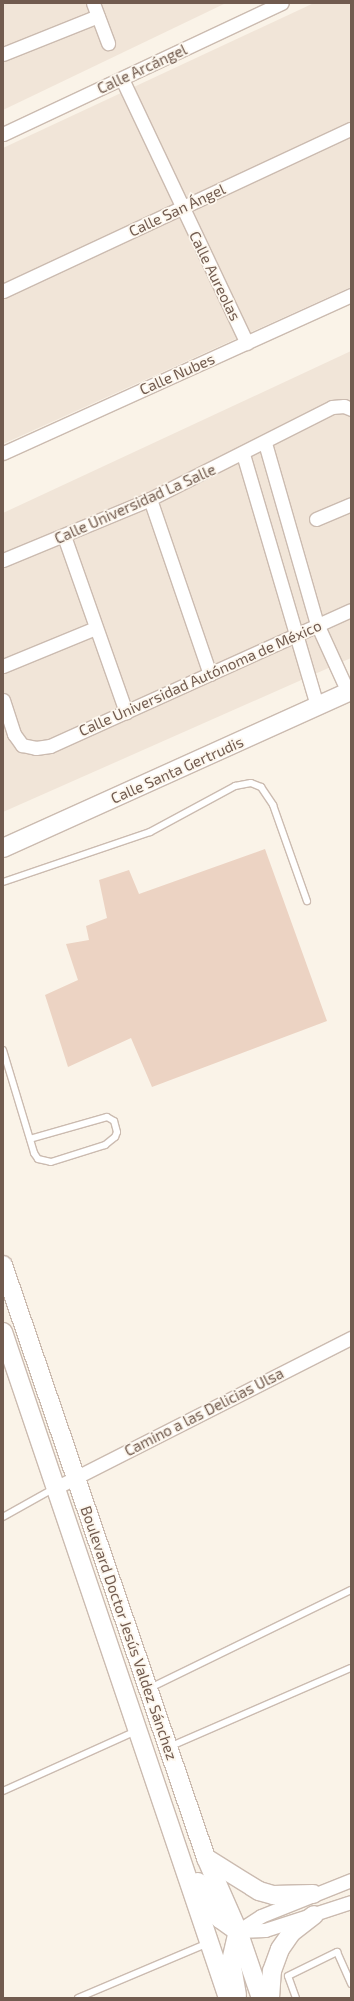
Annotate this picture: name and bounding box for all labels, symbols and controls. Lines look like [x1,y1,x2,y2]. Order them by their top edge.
street label: Calle Arcángel [94,40,190,98]
street label: Calle San Ángel [126,180,228,240]
street label: Calle Aureolas [186,228,244,324]
street label: Calle Nubes [137,349,217,399]
street label: Calle Universidad La Salle [52,460,218,548]
street label: Calle Universidad Autónoma de México [76,616,324,740]
street label: Calle Santa Gertrudis [108,733,246,807]
street label: Camino a las Delicias Ulsa [121,1364,287,1460]
street label: Boulevard Doctor Jesús Valdez Sánchez [77,1503,181,1763]

